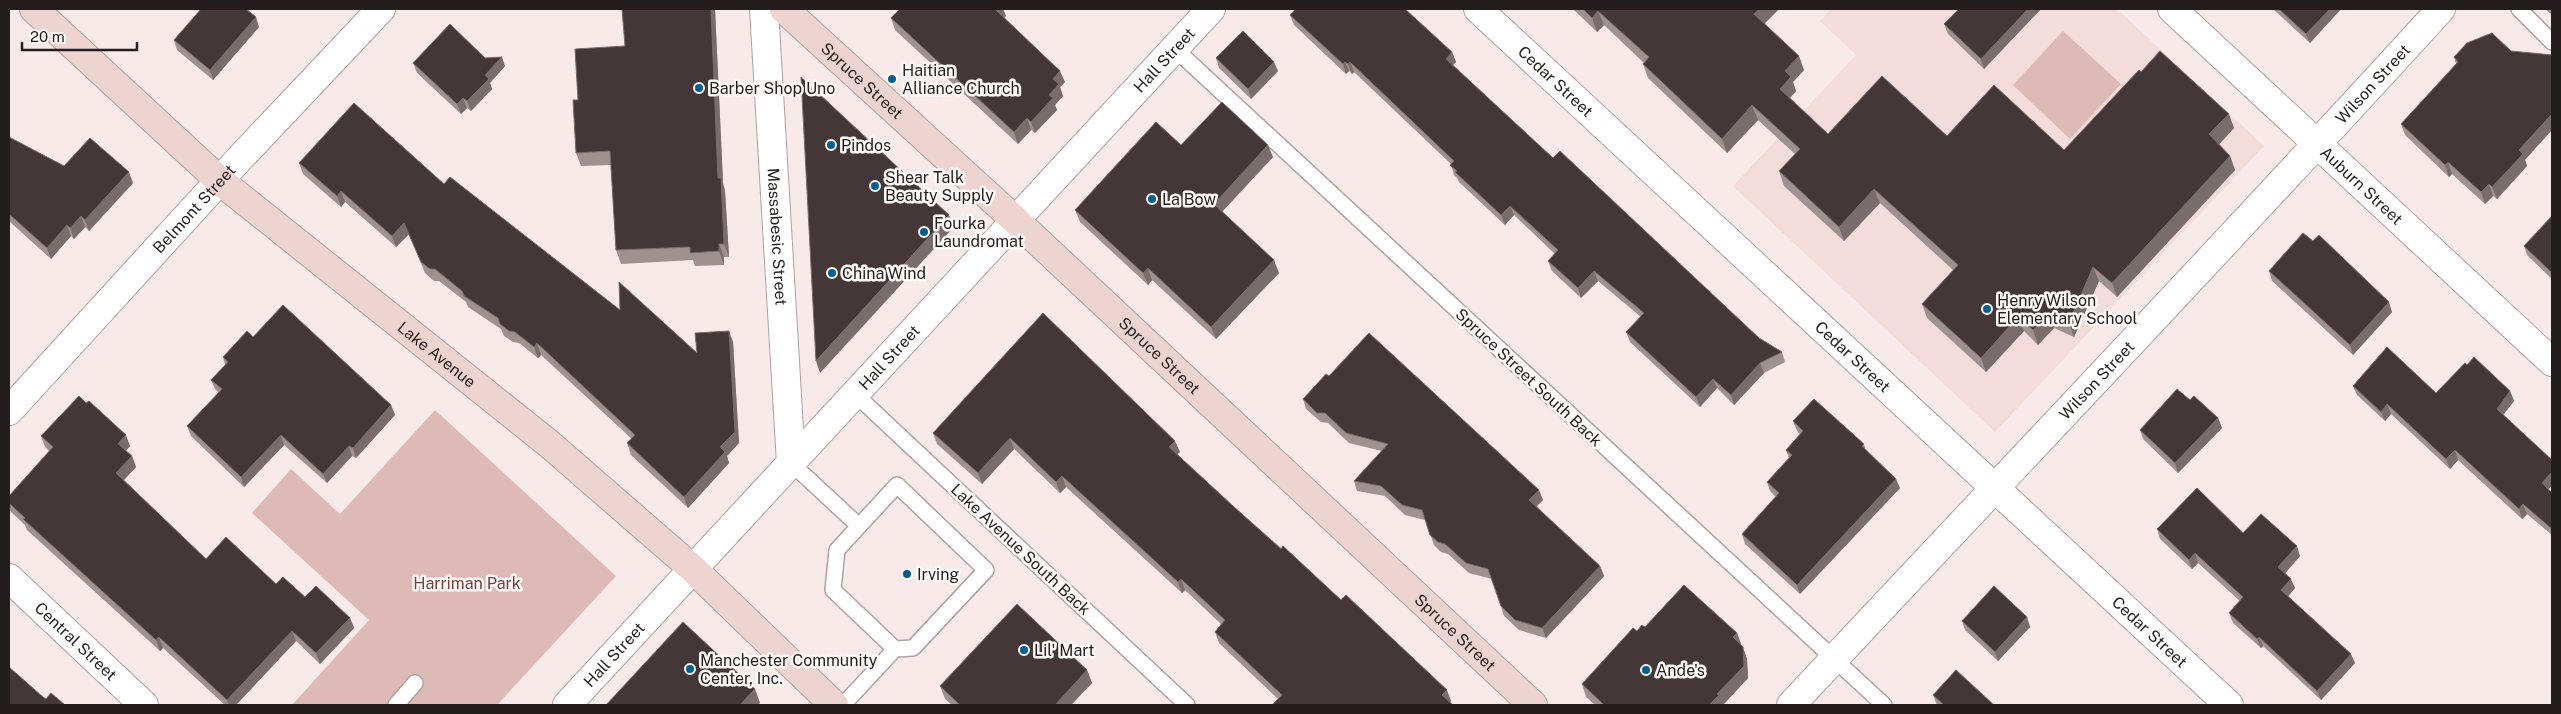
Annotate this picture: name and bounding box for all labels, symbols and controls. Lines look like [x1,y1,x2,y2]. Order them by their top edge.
scale bar [22,20,138,52]
street label: Hall Street [1130,24,1199,96]
text: 20 m [30,28,65,45]
street label: Spruce Street [817,39,907,123]
street label: Wilson Street [2332,40,2414,128]
street label: Cedar Street [1514,42,1597,121]
place label: Haitian Alliance Church [902,61,1020,98]
marker: Haitian Alliance Church [886,73,898,85]
place label: Barber Shop Uno [709,79,835,98]
marker: Barber Shop Uno [693,82,705,94]
place label: Pindos [841,136,891,155]
marker: Pindos [825,139,837,151]
street label: Auburn Street [2316,143,2407,229]
street label: Belmont Street [149,161,239,257]
street label: Massabesic Street [763,167,791,306]
place label: Shear Talk Beauty Supply [885,168,994,205]
marker: Shear Talk Beauty Supply [869,180,881,192]
place label: La Bow [1162,190,1216,209]
marker: La Bow [1146,193,1158,205]
place label: Fourka Laundromat [934,214,1024,251]
marker: Fourka Laundromat [918,226,930,238]
place label: China Wind [842,264,926,283]
marker: China Wind [826,267,838,279]
place label: Henry Wilson Elementary School [1997,291,2138,328]
marker: Henry Wilson Elementary School [1981,303,1993,315]
street label: Spruce Street South Back [1451,304,1606,450]
street label: Spruce Street [1115,313,1204,398]
street label: Cedar Street [1811,317,1894,396]
street label: Lake Avenue [394,318,479,392]
street label: Hall Street [855,321,924,394]
street label: Wilson Street [2055,337,2138,424]
street label: Lake Avenue South Back [947,480,1094,619]
place label: Irving [917,565,959,584]
marker: Irving [901,568,913,580]
park label: Harriman Park [413,574,521,593]
street label: Spruce Street [1410,590,1499,675]
street label: Cedar Street [2108,593,2191,671]
street label: Central Street [31,598,121,684]
street label: Hall Street [580,618,649,691]
place label: Lil' Mart [1034,641,1095,660]
marker: Lil' Mart [1018,644,1030,656]
place label: Manchester Community Center, Inc. [700,651,878,688]
place label: Ande's [1656,661,1705,680]
marker: Manchester Community Center, Inc. [684,663,696,675]
marker: Ande's [1640,664,1652,676]

